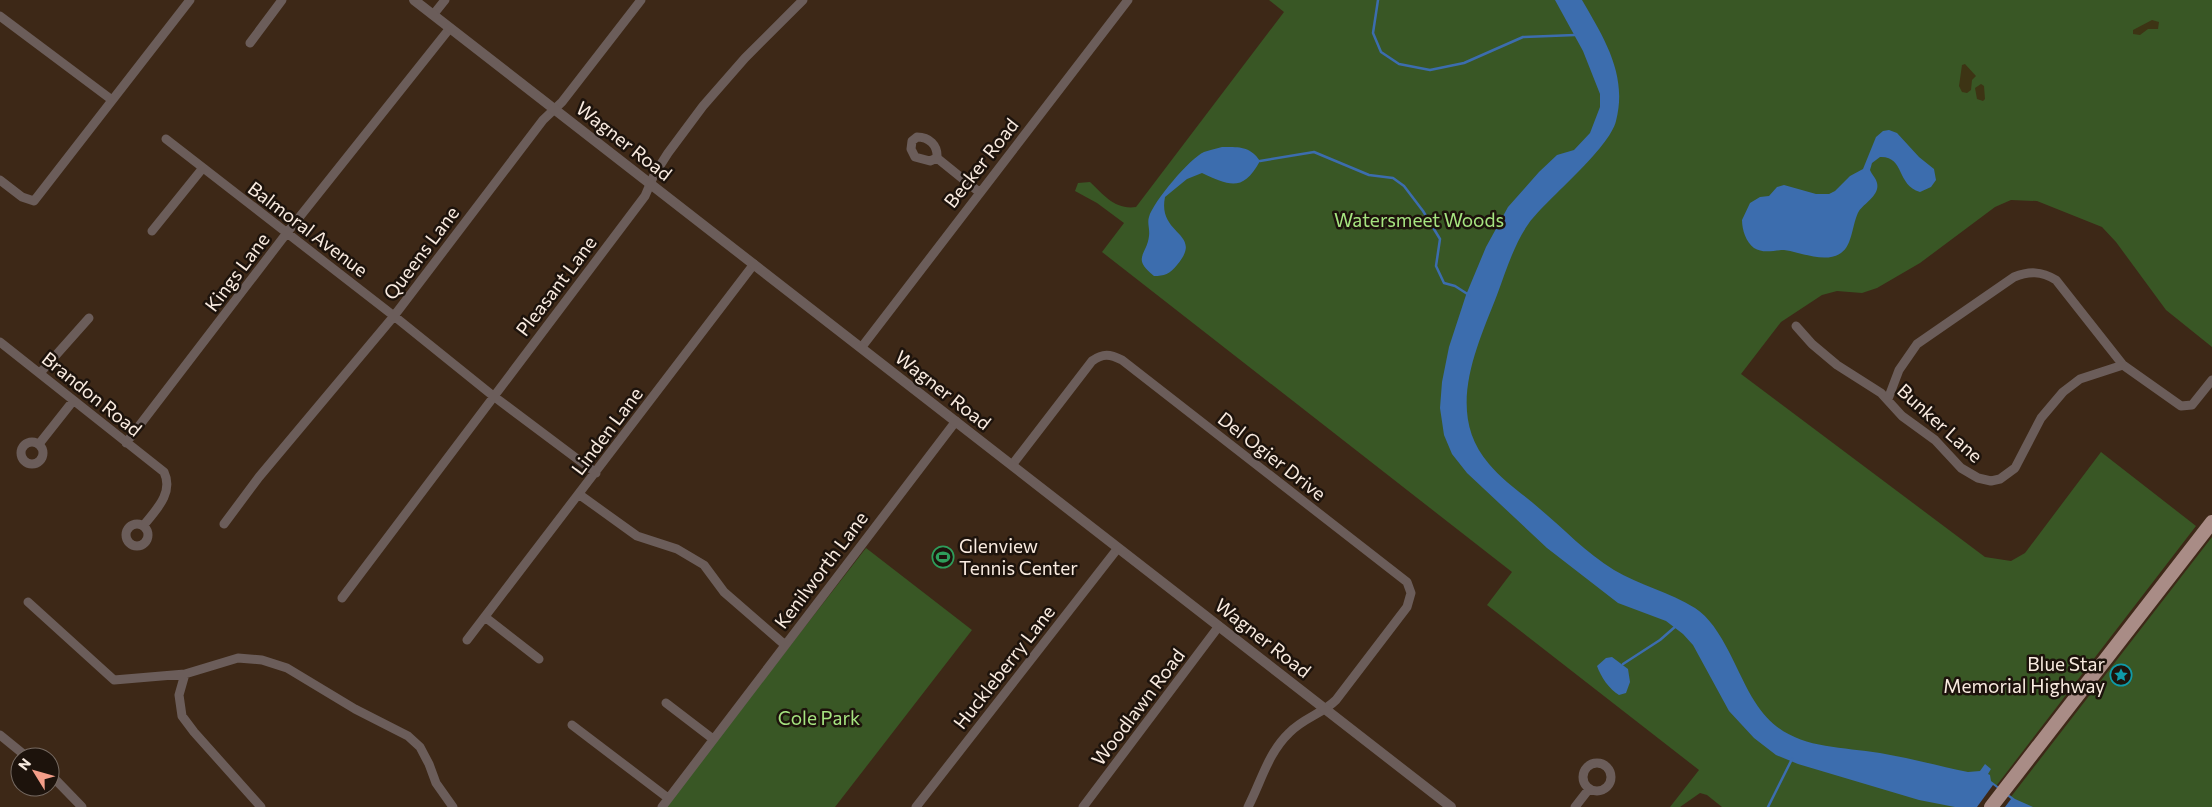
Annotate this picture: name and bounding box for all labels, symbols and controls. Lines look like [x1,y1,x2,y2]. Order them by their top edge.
street label: Wagner Road [572,96,677,185]
street label: Becker Road [939,113,1023,212]
street label: Balmoral Avenue [244,176,373,281]
street label: Queens Lane [378,201,463,304]
park label: Watersmeet Woods [1334,208,1504,231]
street label: Kings Lane [199,228,274,316]
street label: Pleasant Lane [511,231,601,340]
street label: Wagner Road [891,345,996,434]
street label: Brandon Road [38,346,147,441]
street label: Bunker Lane [1893,378,1988,467]
street label: Linden Lane [566,382,647,479]
street label: Del Ogier Drive [1214,406,1331,505]
street label: Kenilworth Lane [769,507,872,633]
place label: Glenview Tennis Center [959,534,1078,579]
sports icon: Glenview Tennis Center [931,545,955,569]
street label: Wagner Road [1211,593,1316,682]
street label: Huckleberry Lane [948,600,1059,733]
street label: Woodlawn Road [1086,644,1189,770]
place label: Blue Star Memorial Highway [1943,652,2105,697]
place icon: Blue Star Memorial Highway [2109,663,2133,687]
park label: Cole Park [778,706,860,729]
north arrow [10,747,60,797]
text: N [14,755,34,773]

